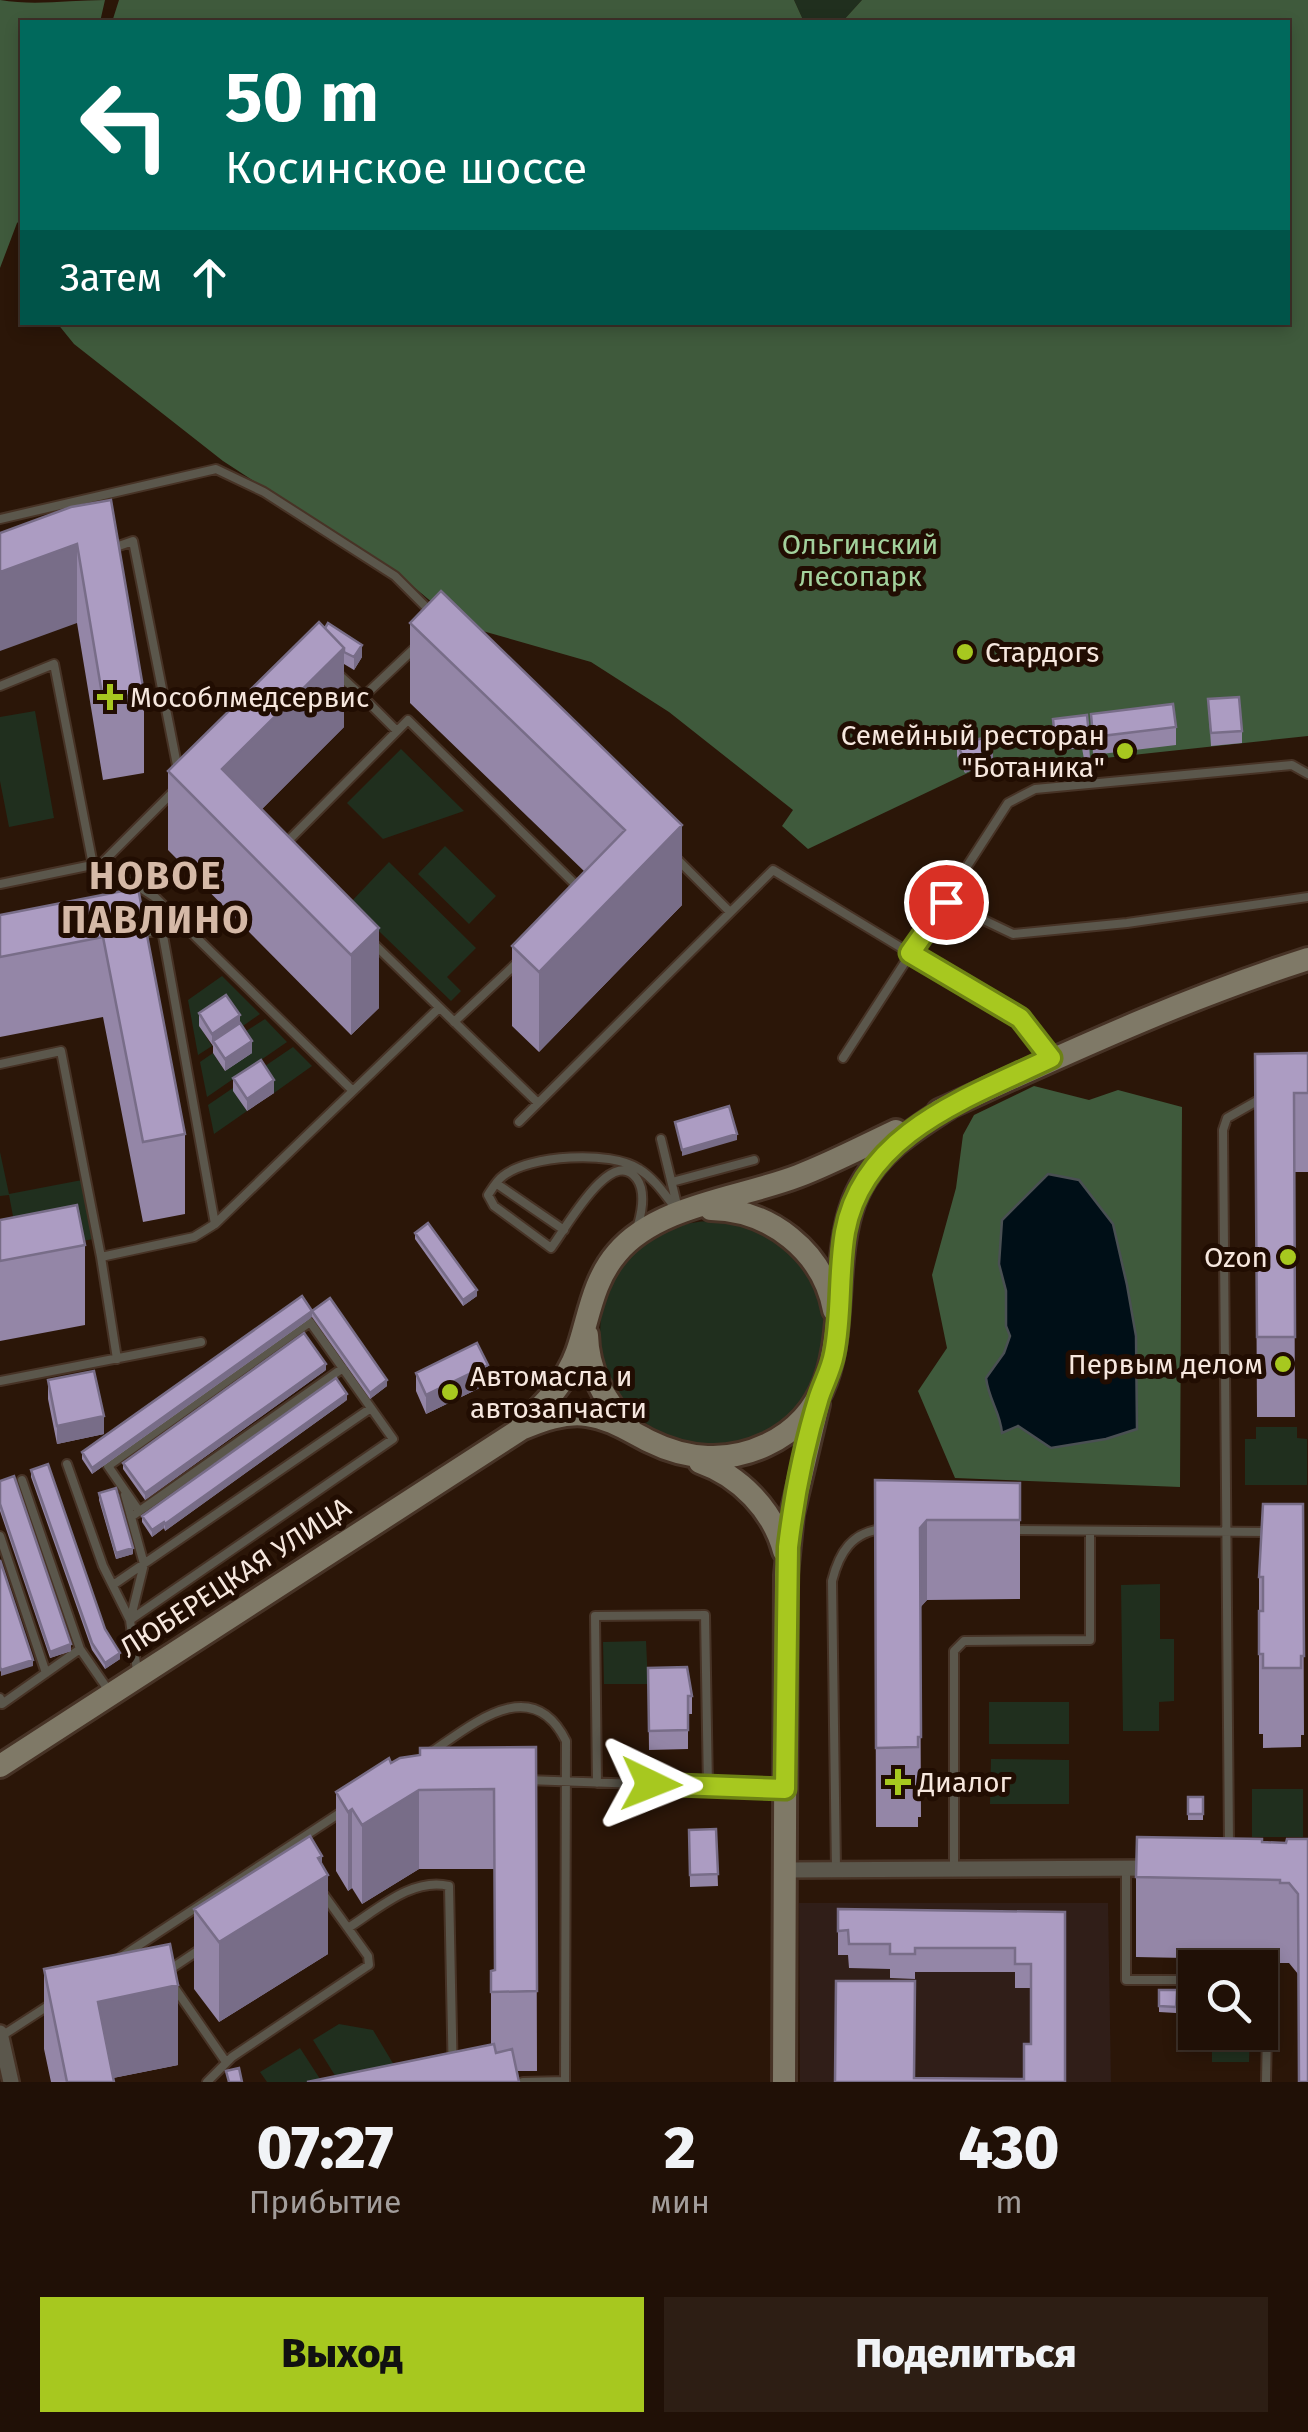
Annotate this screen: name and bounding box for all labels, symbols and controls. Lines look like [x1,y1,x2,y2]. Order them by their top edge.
text: 50 m [225,56,379,140]
icon: left [60,60,190,190]
text: Косинское шоссе [225,141,587,195]
icon: ahead [182,250,237,305]
text: Затем [60,255,162,301]
park label: Ольгинский лесопарк [782,528,938,593]
place label: Стардогs [985,636,1099,669]
marker: Стардогs [954,641,976,663]
place label: Мособлмедсервис [130,681,369,714]
marker: Мособлмедсервис [99,686,121,708]
place label: Семейный ресторан "Ботаника" [841,719,1105,784]
marker: Семейный ресторан "Ботаника" [1114,740,1136,762]
district label: НОВОЕ ПАВЛИНО [61,853,251,943]
pin [904,860,989,945]
icon: arrive [919,875,974,930]
place label: Ozon [1204,1241,1268,1274]
marker: Ozon [1277,1246,1299,1268]
place label: Первым делом [1068,1348,1263,1381]
marker: Первым делом [1272,1353,1294,1375]
place label: Автомасла и автозапчасти [470,1360,647,1425]
marker: Автомасла и автозапчасти [439,1381,461,1403]
street label: ЛЮБЕРЕЦКАЯ УЛИЦА [114,1491,357,1664]
position arrow [599,1732,703,1836]
place label: Диалог [917,1766,1012,1799]
marker: Диалог [887,1771,909,1793]
map controls [1178,1950,1278,2050]
button: search [1178,1950,1278,2050]
text: 07:27 [257,2112,393,2184]
text: 2 [664,2112,696,2184]
text: 430 [959,2112,1059,2184]
text: Прибытие [249,2183,402,2221]
text: мин [650,2183,710,2221]
text: m [995,2183,1023,2221]
button: Выход [40,2297,644,2412]
button: Поделиться [664,2297,1268,2412]

